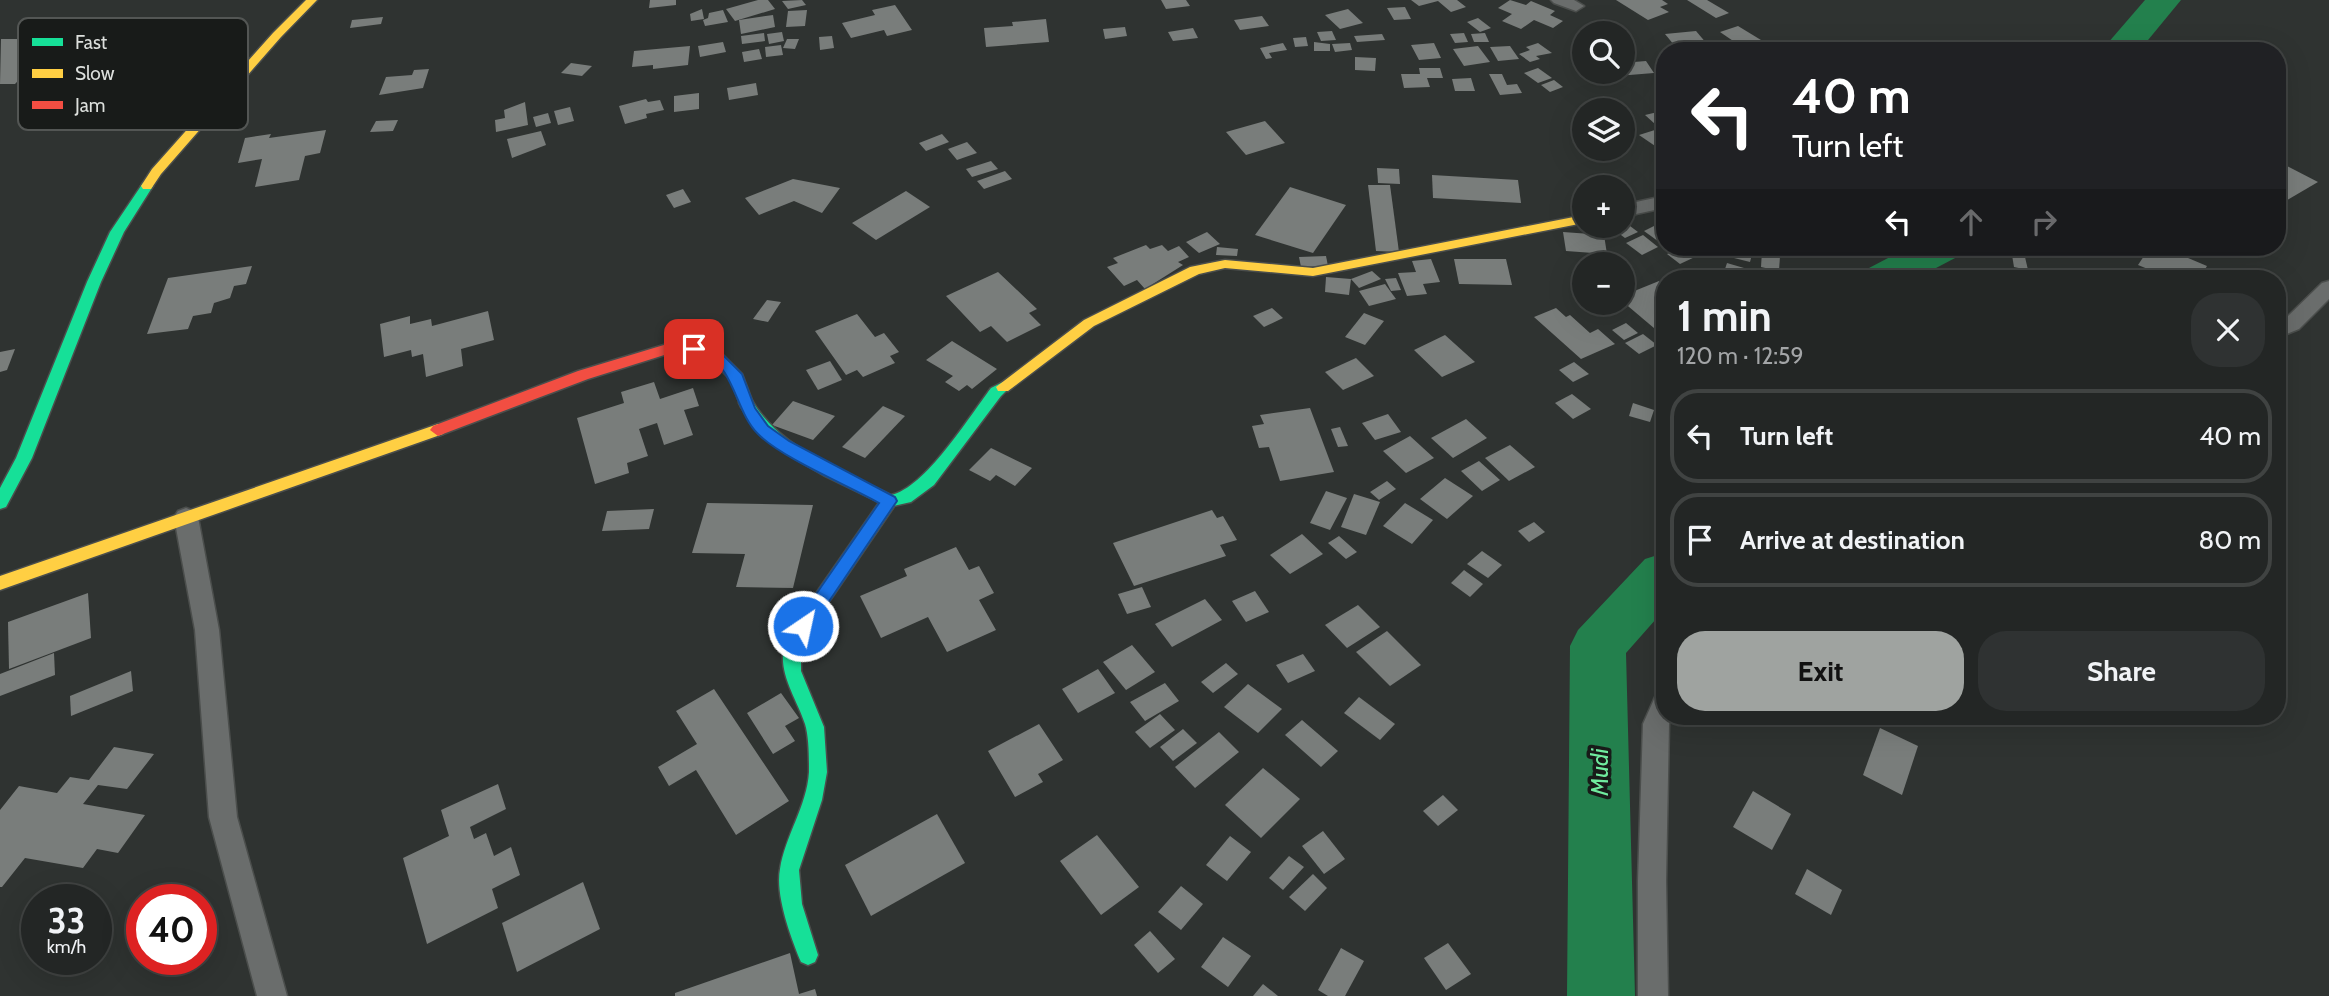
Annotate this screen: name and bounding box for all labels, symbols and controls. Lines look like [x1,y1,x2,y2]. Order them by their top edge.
legend [18,18,248,130]
map controls [1572,21,1635,315]
button: search [1572,21,1635,84]
text: Fast [75,31,108,54]
text: Slow [75,62,115,85]
text: 40 m [1792,66,1911,125]
icon: left [1677,70,1768,161]
text: Jam [74,94,105,117]
button: layers [1572,98,1635,161]
text: Turn left [1792,126,1903,165]
button: + [1572,175,1635,238]
icon: left [1879,203,1917,241]
icon: ahead [1952,203,1990,241]
icon: right [2025,203,2063,241]
button: − [1572,252,1635,315]
text: 1 min [1677,290,1772,342]
button: close [2191,293,2265,367]
pin [664,319,724,379]
icon: arrive [675,330,713,368]
text: 120 m · 12:59 [1677,342,1804,370]
icon: left [1681,417,1719,455]
text: Turn left [1740,420,1833,452]
text: 40 m [2199,420,2261,452]
icon: arrive [1681,521,1719,559]
text: Arrive at destination [1740,524,1965,556]
text: 80 m [2198,524,2261,556]
position arrow [766,589,840,663]
button: Exit [1677,631,1964,711]
button: Share [1978,631,2265,711]
water label: Mudi [1585,748,1614,797]
speed limit sign: 40 [126,884,217,975]
text: 33 [48,899,85,942]
text: km/h [47,936,86,958]

